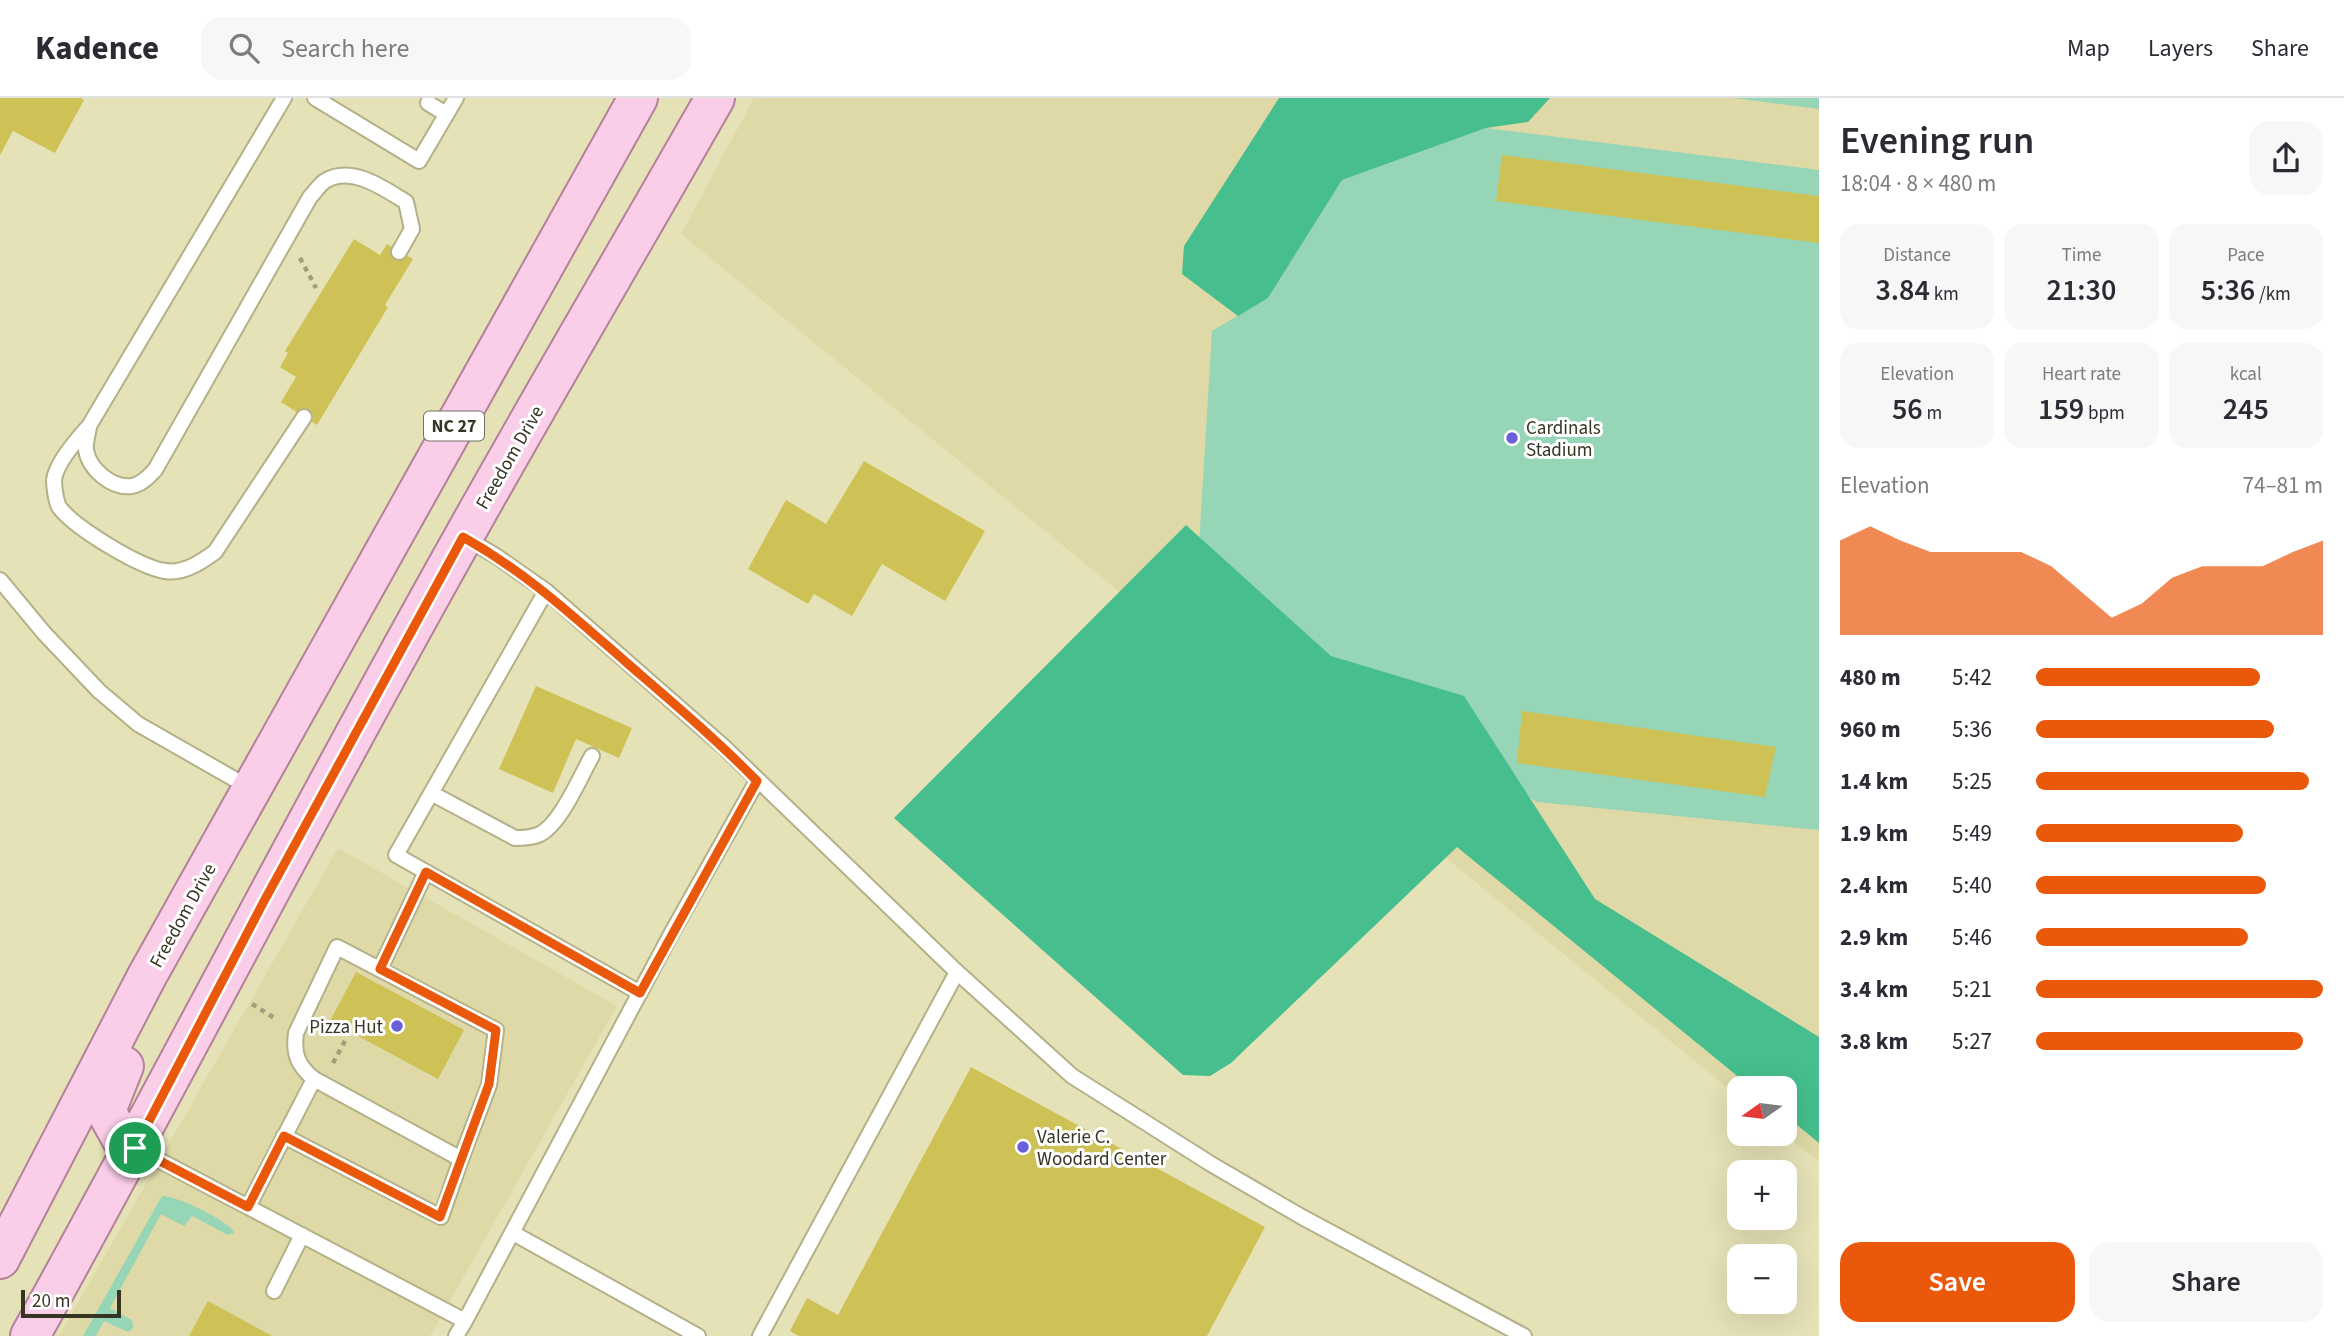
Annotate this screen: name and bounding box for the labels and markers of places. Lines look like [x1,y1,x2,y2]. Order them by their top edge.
place label: Cardinals Stadium [1526,415,1601,464]
marker: Cardinals Stadium [1504,430,1520,446]
place label: Pizza Hut [309,1014,384,1041]
marker: Pizza Hut [389,1018,405,1034]
pin [105,1118,165,1178]
place label: Valerie C. Woodard Center [1037,1124,1167,1173]
marker: Valerie C. Woodard Center [1015,1139,1031,1155]

